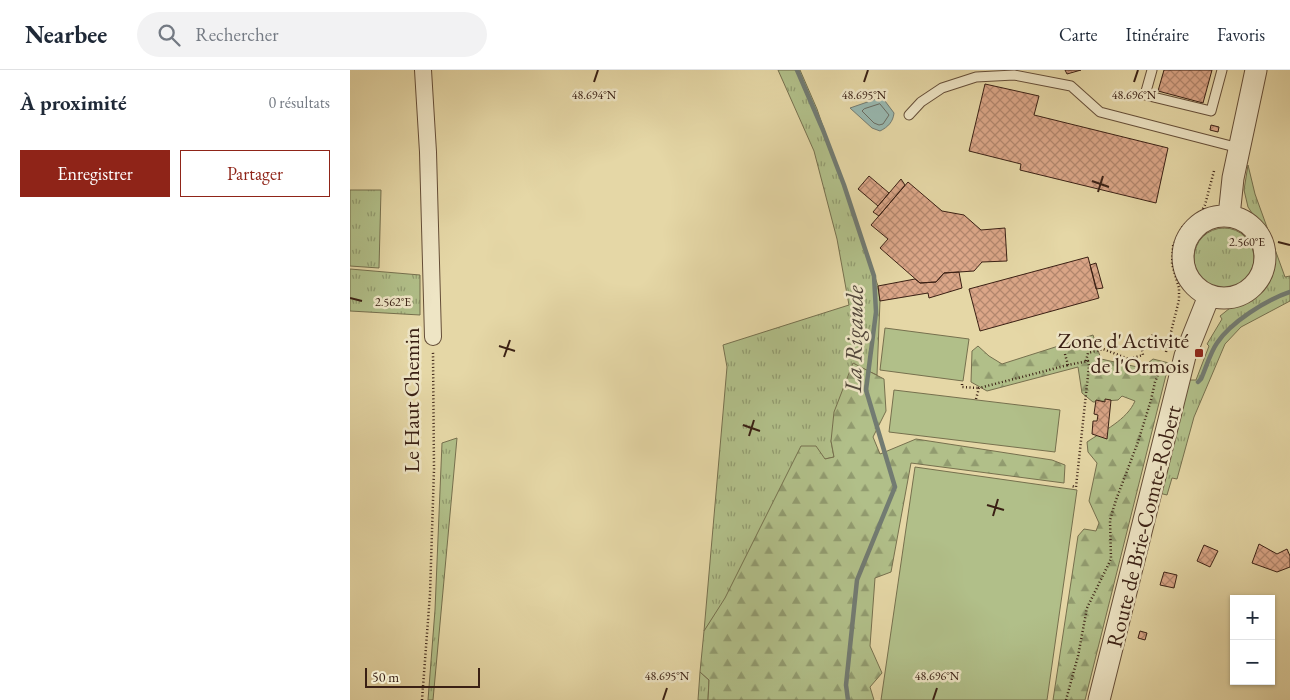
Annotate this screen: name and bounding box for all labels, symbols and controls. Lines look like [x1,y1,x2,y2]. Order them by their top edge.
search box [137,12,487,57]
text: Nearbee [25,19,107,50]
icon: search [155,21,183,49]
text: Rechercher [195,22,279,47]
text: Carte [1059,23,1098,46]
text: Itinéraire [1126,23,1189,46]
text: Favoris [1217,23,1265,46]
text: 48.694°N [572,87,617,103]
text: 48.695°N [842,87,887,103]
text: 48.696°N [1112,87,1157,103]
text: À proximité [20,89,127,116]
text: 0 résultats [268,92,330,113]
button: Enregistrer [20,150,170,197]
button: Partager [180,150,330,197]
text: 2.560°E [1229,234,1265,250]
water label: La Rigaude [837,284,870,394]
text: 2.562°E [375,294,411,310]
place label: Zone d'Activité de l'Ormois [1058,326,1189,380]
street label: Le Haut Chemin [397,327,426,472]
marker: Zone d'Activité de l'Ormois [1193,347,1205,359]
street label: Route de Brie-Comte-Robert [1099,402,1188,650]
map controls [1230,595,1275,685]
button: + [1230,595,1275,640]
button: − [1230,640,1275,685]
scale bar [365,665,480,688]
text: 50 m [372,668,399,686]
text: 48.695°N [645,668,690,684]
text: 48.696°N [915,668,960,684]

